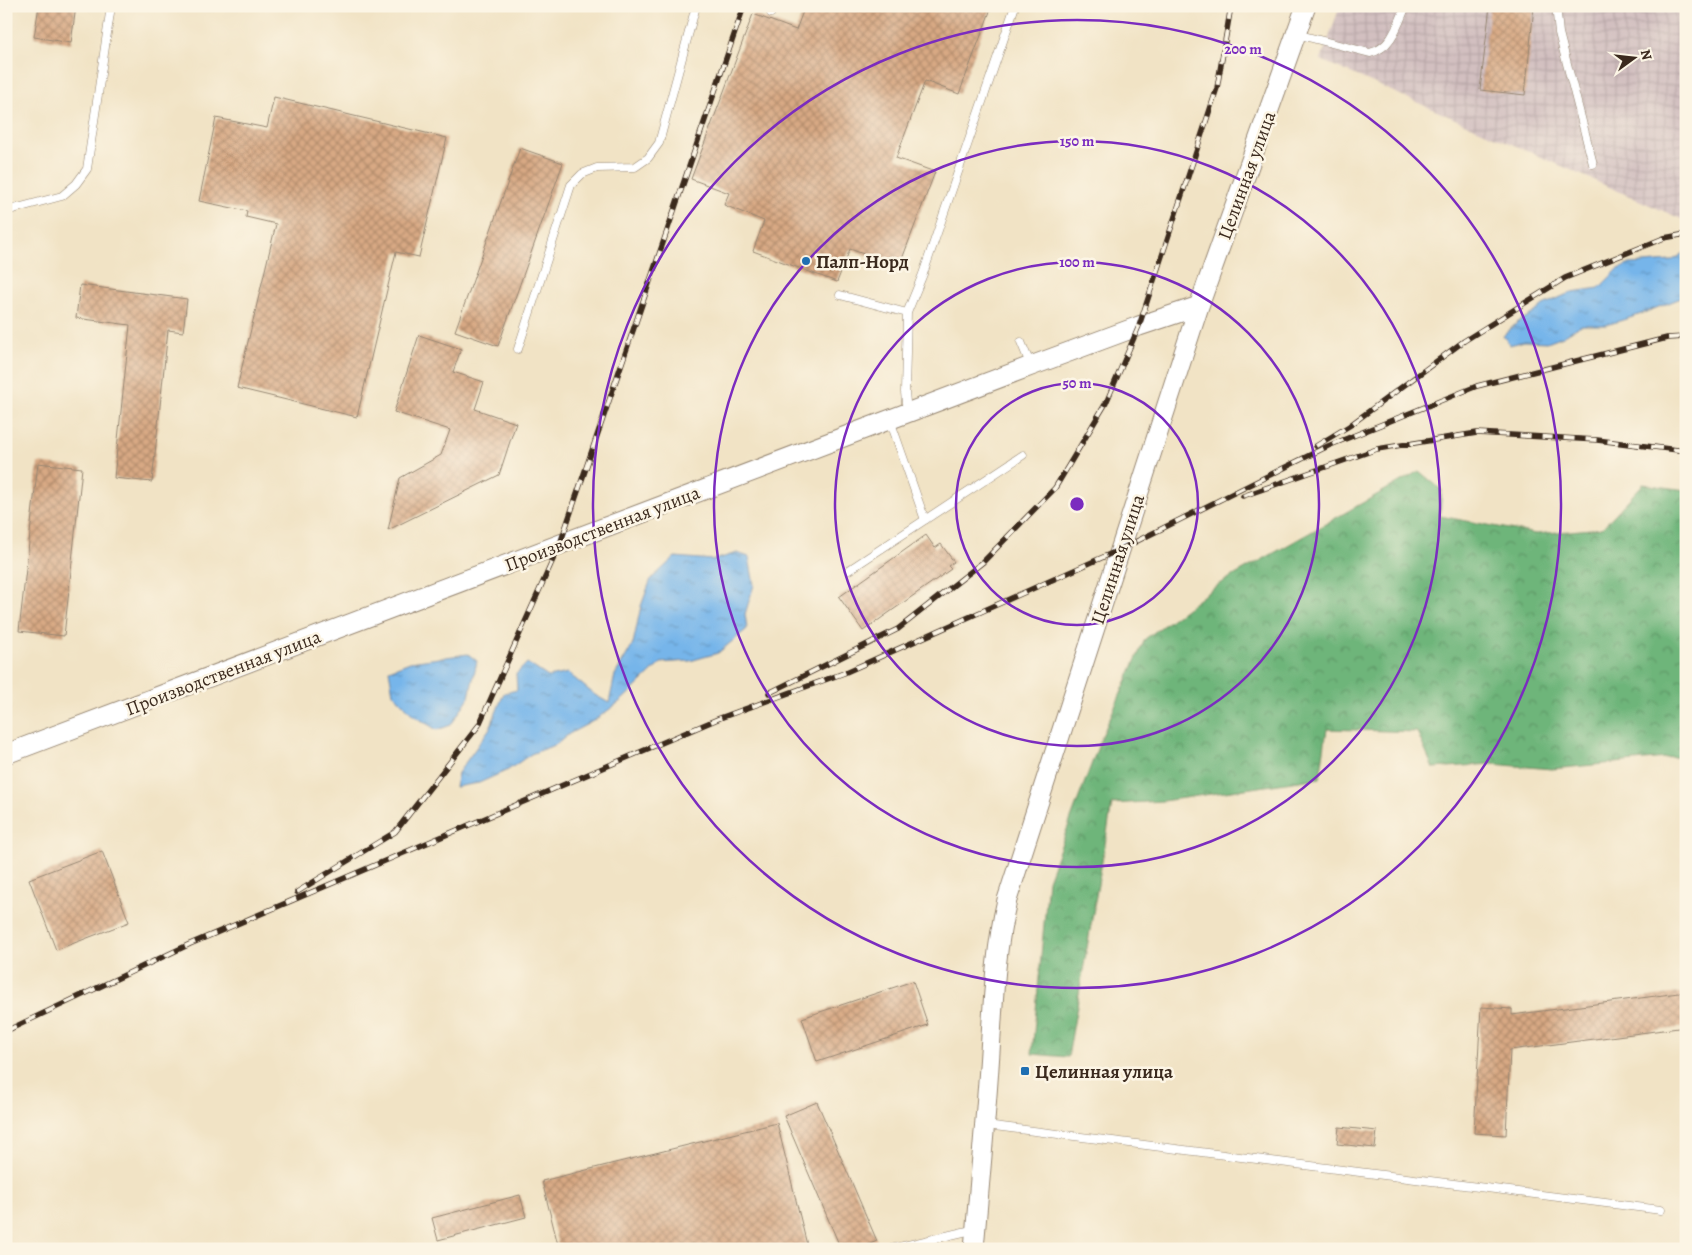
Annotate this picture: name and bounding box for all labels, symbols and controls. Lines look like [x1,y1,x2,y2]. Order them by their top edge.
north arrow [1610,32,1660,82]
text: 200 m [1224,39,1262,59]
text: N [1636,47,1657,62]
street label: Целинная улица [1212,107,1282,243]
text: 150 m [1060,131,1095,151]
place label: Палп-Норд [816,249,909,275]
text: 100 m [1059,252,1095,272]
marker: Палп-Норд [800,255,812,267]
text: 50 m [1062,373,1092,393]
street label: Производственная улица [501,480,704,578]
street label: Целинная улица [1085,491,1151,628]
centre of rings [1068,495,1086,513]
street label: Производственная улица [122,624,325,722]
place label: Целинная улица [1035,1059,1174,1085]
marker: Целинная улица [1019,1065,1031,1077]

